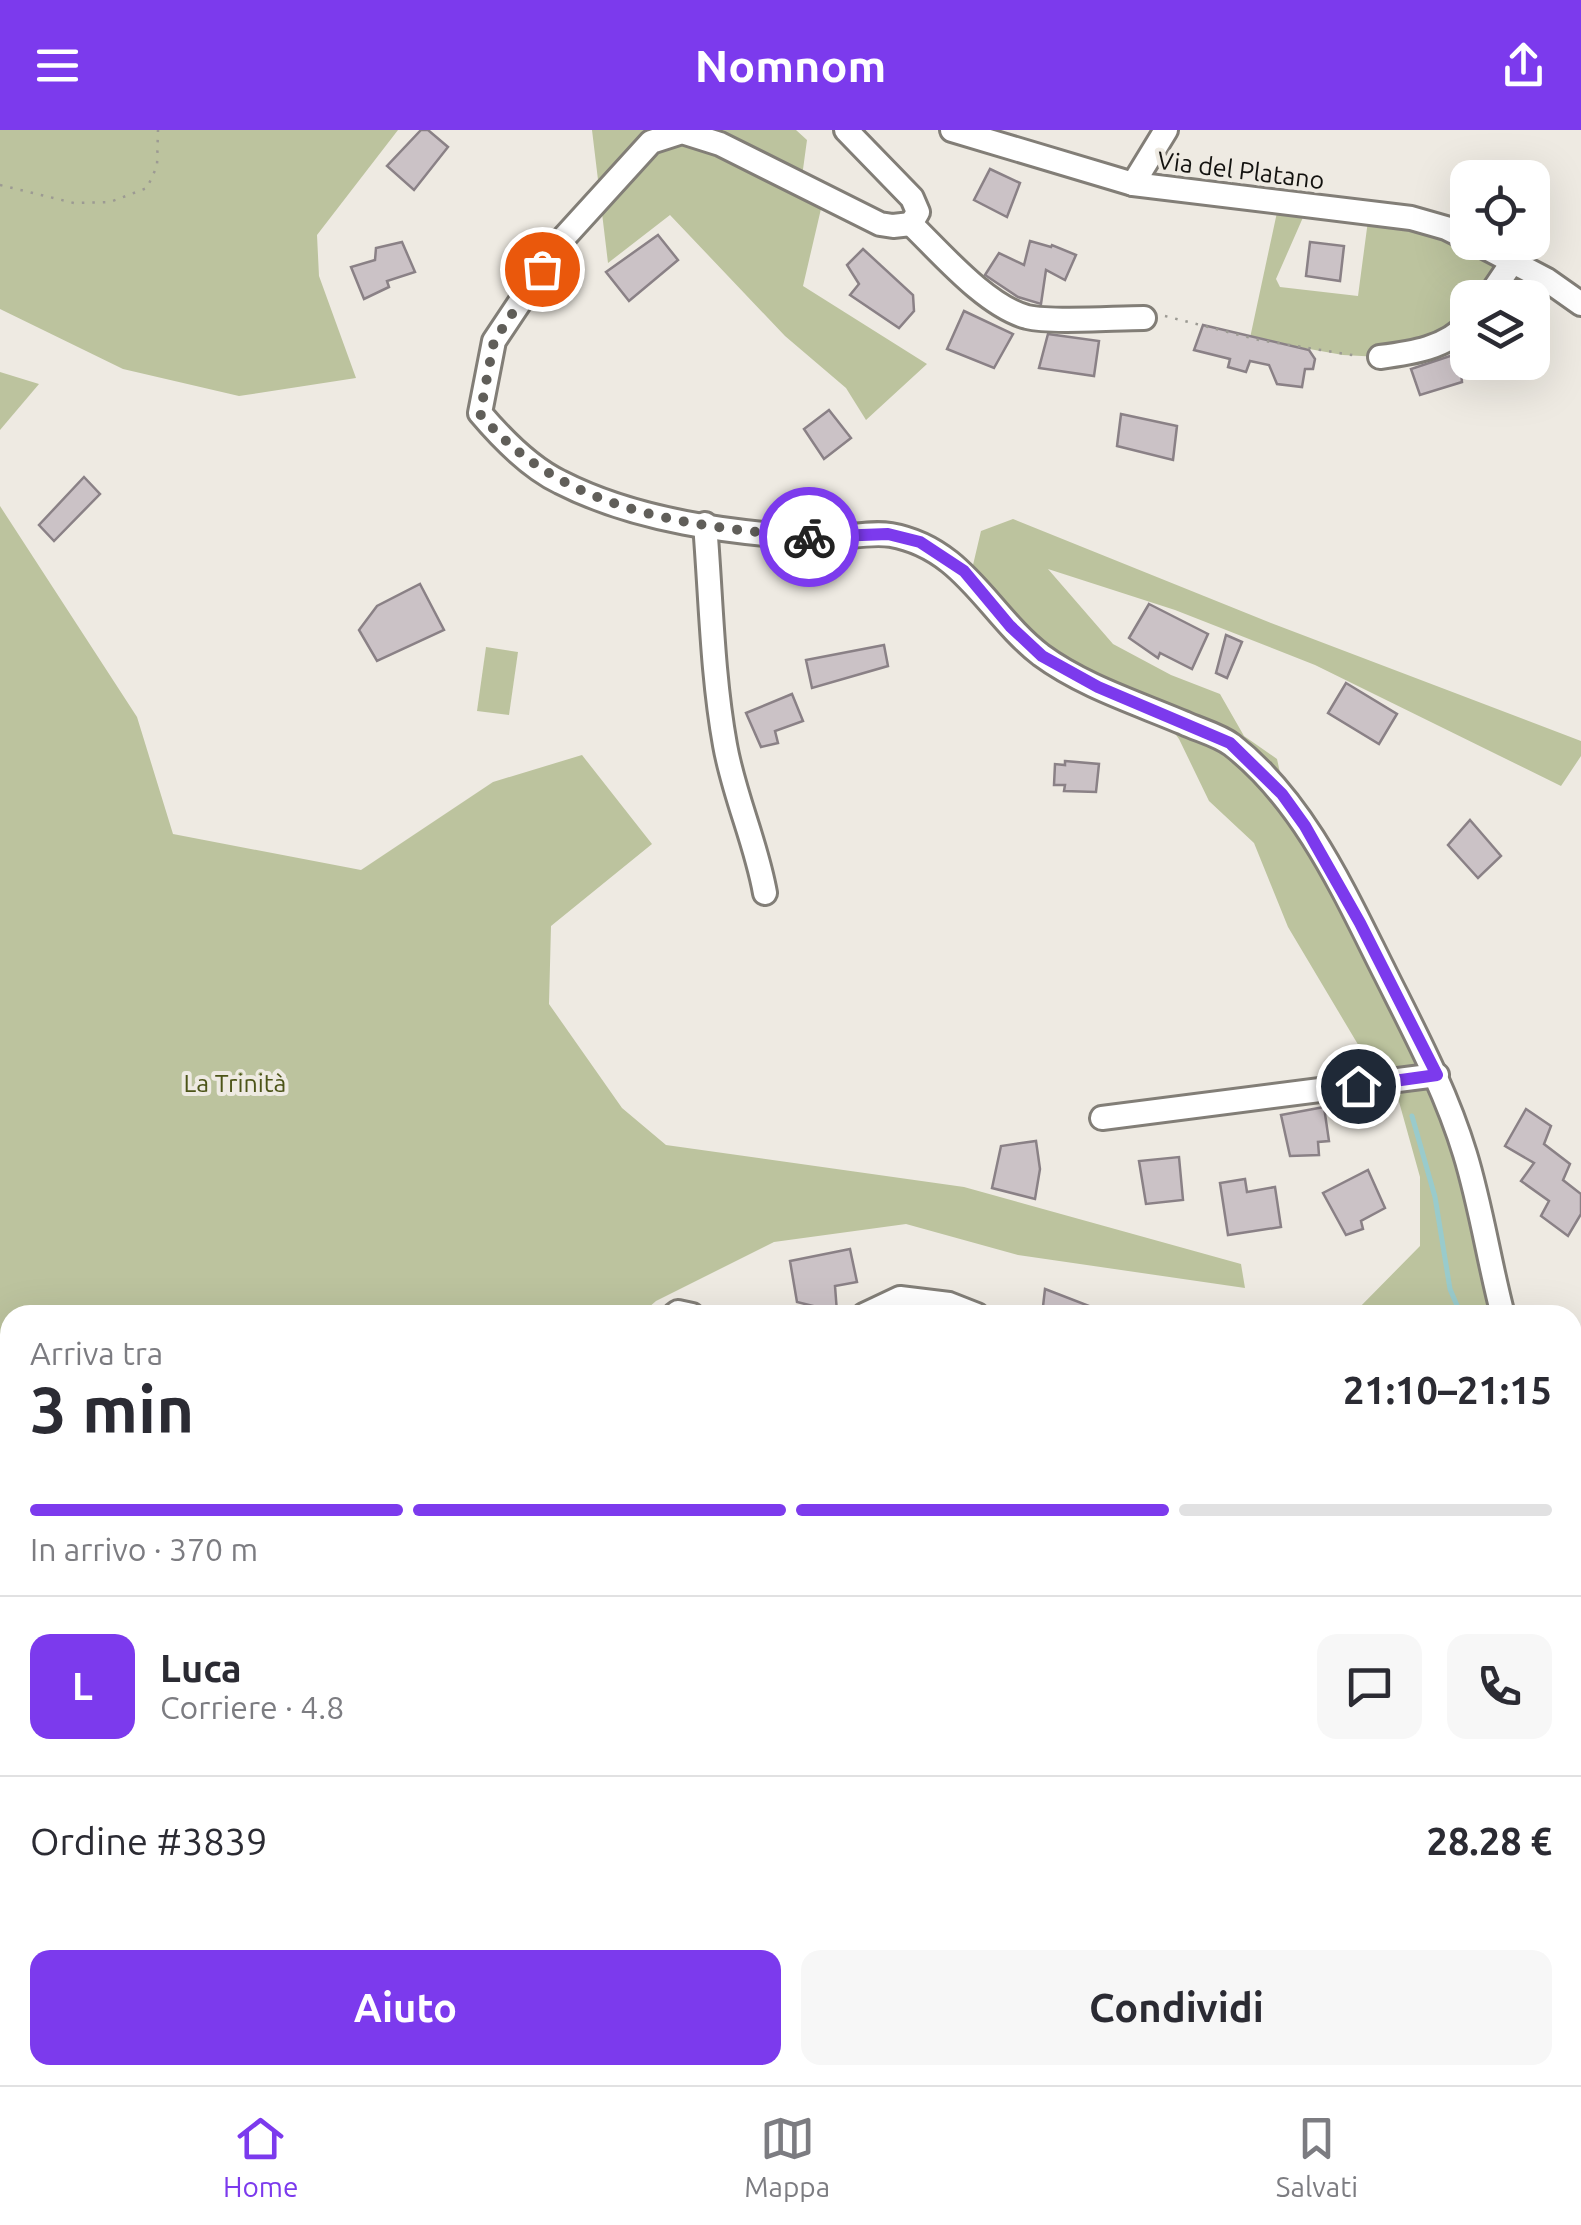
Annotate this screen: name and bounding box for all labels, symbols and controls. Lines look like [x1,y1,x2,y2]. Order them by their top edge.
icon: menu [30,38,85,93]
icon: share [1496,38,1551,93]
text: Nomnom [695,40,886,91]
street label: Via del Platano [1156,146,1326,194]
map controls [1450,160,1550,380]
button: locate [1450,160,1550,260]
pin [500,227,585,312]
icon: bag [515,242,570,297]
button: layers [1450,280,1550,380]
courier [759,487,859,587]
icon: bike [782,510,837,565]
pin [1316,1044,1401,1129]
icon: home [1331,1059,1386,1114]
park label: La Trinità [184,1069,286,1097]
text: Arriva tra [30,1335,163,1371]
text: 21:10–21:15 [1343,1369,1552,1411]
text: 3 min [30,1372,194,1445]
text: In arrivo · 370 m [30,1531,258,1567]
button: chat [1317,1634,1422,1739]
button: phone [1447,1634,1552,1739]
text: Luca [160,1647,242,1689]
text: L [72,1665,93,1707]
text: Corriere · 4.8 [160,1689,344,1725]
text: Ordine #3839 [30,1820,267,1862]
text: 28.28 € [1426,1820,1552,1862]
button: Aiuto [30,1950,781,2065]
button: Condividi [801,1950,1552,2065]
tab: Home [223,2111,298,2202]
tab: Mappa [744,2111,830,2202]
tab: Salvati [1276,2111,1358,2202]

